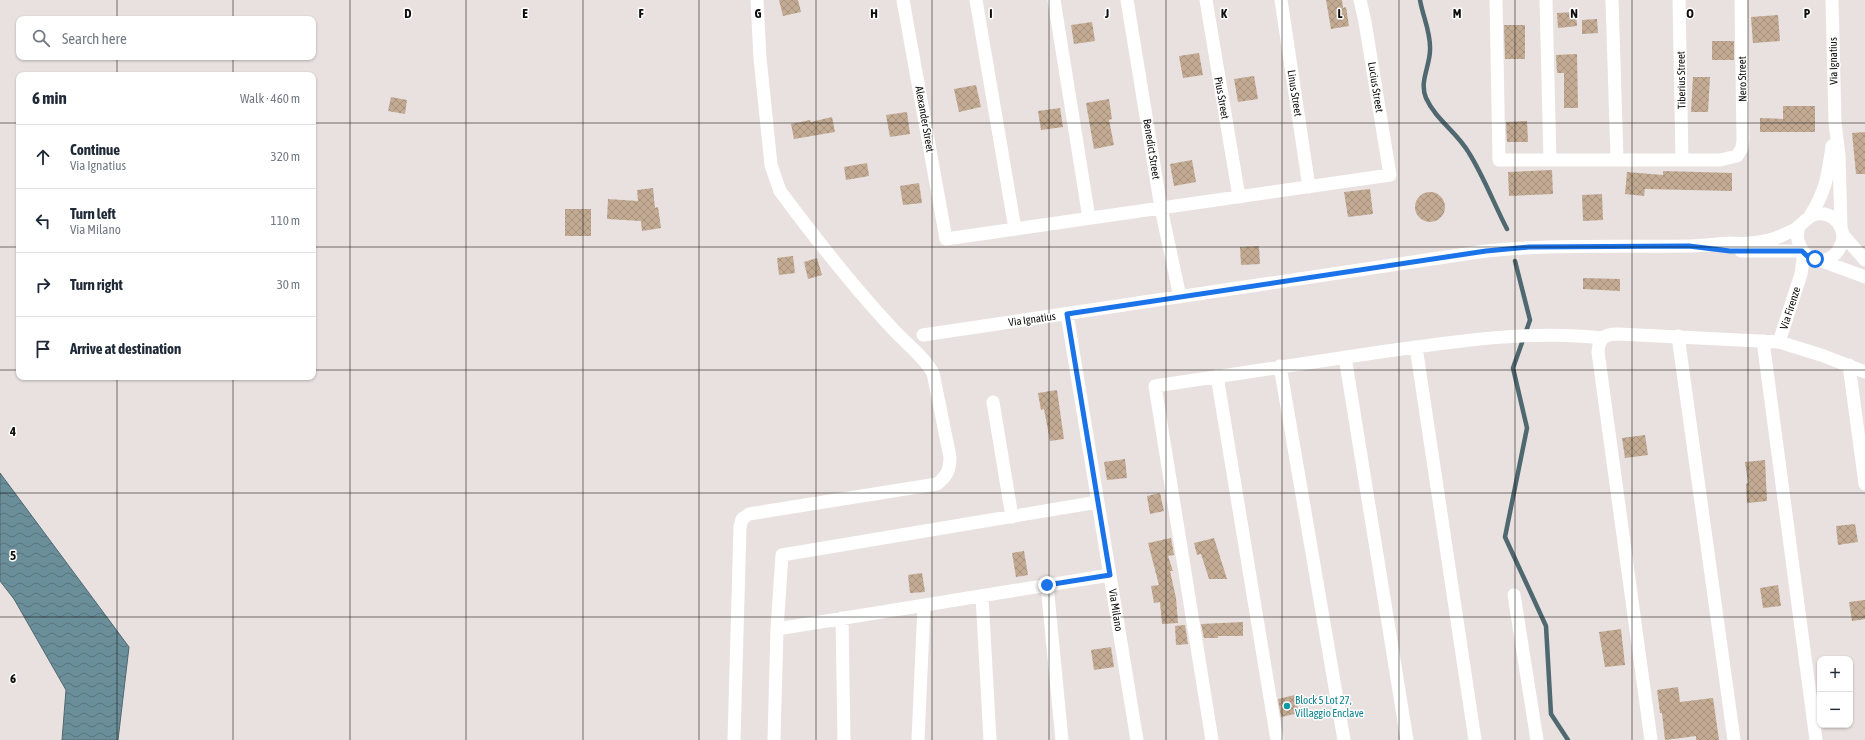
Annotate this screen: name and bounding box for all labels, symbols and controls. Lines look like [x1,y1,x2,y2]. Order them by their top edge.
text: D [404,6,412,21]
text: E [522,6,528,21]
text: F [638,6,644,21]
text: G [755,6,762,21]
text: H [870,6,878,21]
text: I [989,6,993,21]
text: J [1104,6,1109,21]
text: K [1221,6,1228,21]
text: L [1337,6,1343,21]
text: M [1453,6,1462,21]
text: N [1570,6,1578,21]
text: O [1686,6,1694,21]
text: P [1804,6,1811,21]
search box [16,16,316,60]
icon: search [30,27,52,49]
text: Search here [62,30,127,47]
street label: Via Ignatius [1827,37,1839,85]
street label: Tiberius Street [1674,51,1688,109]
street label: Nero Street [1736,56,1748,102]
street label: Lucius Street [1366,61,1386,113]
street label: Linus Street [1285,69,1305,117]
street label: Pius Street [1212,76,1232,120]
street label: Alexander Street [913,85,937,153]
text: 6 min [32,88,67,108]
text: Walk · 460 m [240,91,300,106]
street label: Benedict Street [1141,118,1163,180]
text: Continue [70,141,120,158]
icon: ahead [32,146,54,168]
text: 320 m [271,149,300,164]
text: Via Ignatius [70,158,126,173]
text: Turn left [70,205,116,222]
icon: left [32,210,54,232]
text: 110 m [271,213,300,228]
text: Via Milano [70,222,121,237]
route start [1806,250,1824,268]
icon: right [32,274,54,296]
text: Turn right [70,276,123,293]
text: 30 m [277,277,300,292]
street label: Via Firenze [1778,285,1802,331]
street label: Via Ignatius [1008,310,1056,328]
icon: arrive [32,338,54,360]
text: Arrive at destination [70,340,181,357]
text: 4 [9,424,16,439]
text: 5 [10,548,16,563]
route end [1038,576,1056,594]
street label: Via Milano [1107,588,1125,632]
map controls [1817,656,1853,728]
button: + [1817,656,1853,692]
text: 6 [10,671,16,686]
button: − [1817,692,1853,728]
place label: Block 5 Lot 27, Villaggio Enclave [1295,694,1364,719]
marker: Block 5 Lot 27, Villaggio Enclave [1282,701,1292,711]

